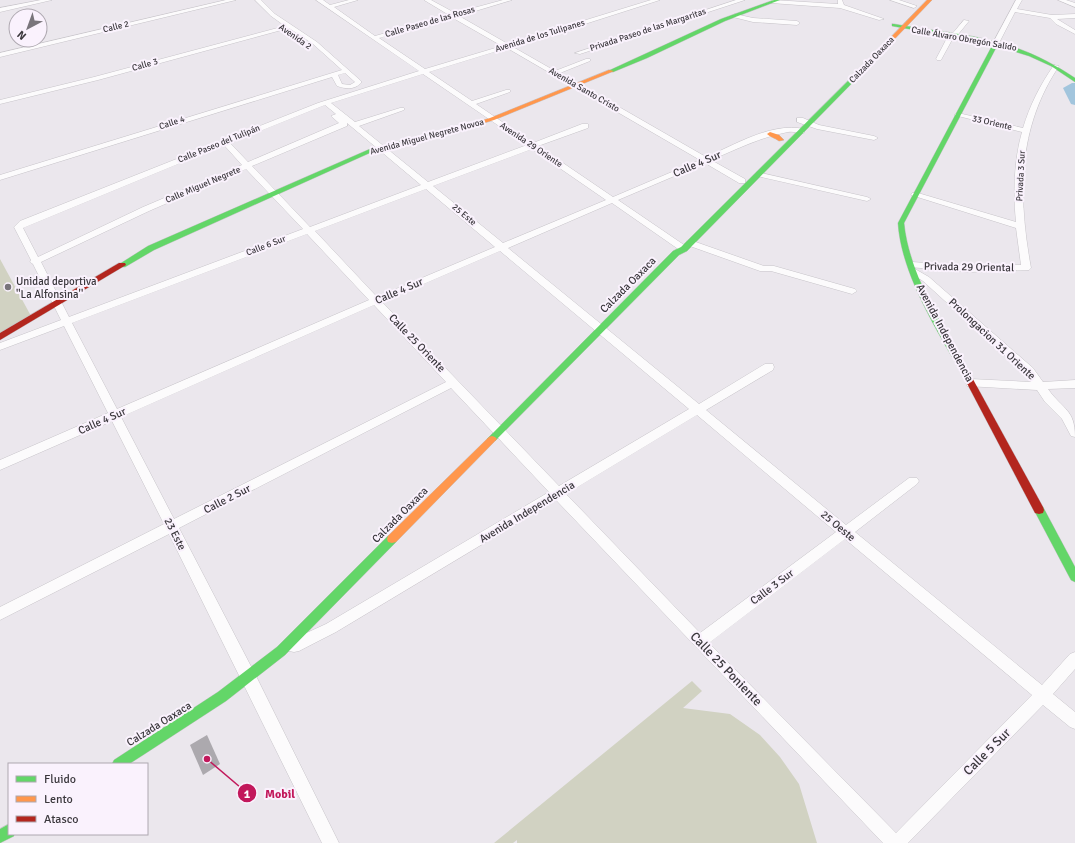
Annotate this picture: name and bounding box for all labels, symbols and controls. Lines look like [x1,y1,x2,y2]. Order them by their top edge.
street label: Calle Paseo de las Rosas [384,4,476,40]
street label: Privada Paseo de las Margaritas [588,6,708,54]
north arrow [8,8,48,48]
street label: Avenida de los Tulipanes [494,17,586,55]
street label: Calle 2 [102,18,130,36]
street label: Avenida 2 [277,22,314,52]
street label: Calle Álvaro Obregón Salido [911,22,1018,54]
text: N [15,28,29,43]
street label: Calzada Oaxaca [847,34,897,86]
street label: Calle 3 [131,56,159,74]
street label: Avenida Santo Cristo [547,65,622,115]
street label: 33 Oriente [971,113,1013,133]
street label: Calle 4 [158,114,186,132]
street label: Avenida Miguel Negrete Novoa [369,116,486,158]
street label: Avenida 29 Oriente [498,120,565,170]
street label: Calle Paseo del Tulipán [176,122,262,166]
street label: Calle 4 Sur [671,148,723,180]
street label: Privada 3 Sur [1014,150,1028,202]
street label: Calle Miguel Negrete [164,164,243,206]
street label: 25 Este [450,202,479,229]
street label: Calle 6 Sur [245,233,288,259]
street label: Calzada Oaxaca [597,254,659,316]
street label: Privada 29 Oriental [924,260,1014,274]
place label: Unidad deportiva ''La Alfonsina'' [16,275,97,301]
street label: Calle 4 Sur [373,275,425,307]
marker: Unidad deportiva ''La Alfonsina'' [3,282,13,292]
street label: Avenida Independencia [914,282,976,384]
street label: Prolongacion 31 Oriente [946,295,1038,383]
street label: Calle 25 Oriente [386,311,448,375]
street label: Calle 4 Sur [76,405,128,437]
street label: Avenida Independencia [477,478,577,546]
street label: Calle 2 Sur [201,482,253,516]
street label: Calzada Oaxaca [369,484,431,546]
street label: 25 Oeste [818,508,858,544]
street label: 23 Este [161,516,189,552]
street label: Calle 3 Sur [748,567,796,607]
street label: Calle 25 Poniente [687,629,765,709]
street label: Calzada Oaxaca [124,699,194,749]
street label: Calle 5 Sur [960,725,1014,779]
legend [8,763,148,835]
text: Fluido [44,772,76,787]
callout: Mobil [237,781,303,805]
text: 1 [244,787,251,802]
text: Mobil [265,787,295,802]
text: Lento [44,792,73,807]
text: Atasco [44,812,79,827]

